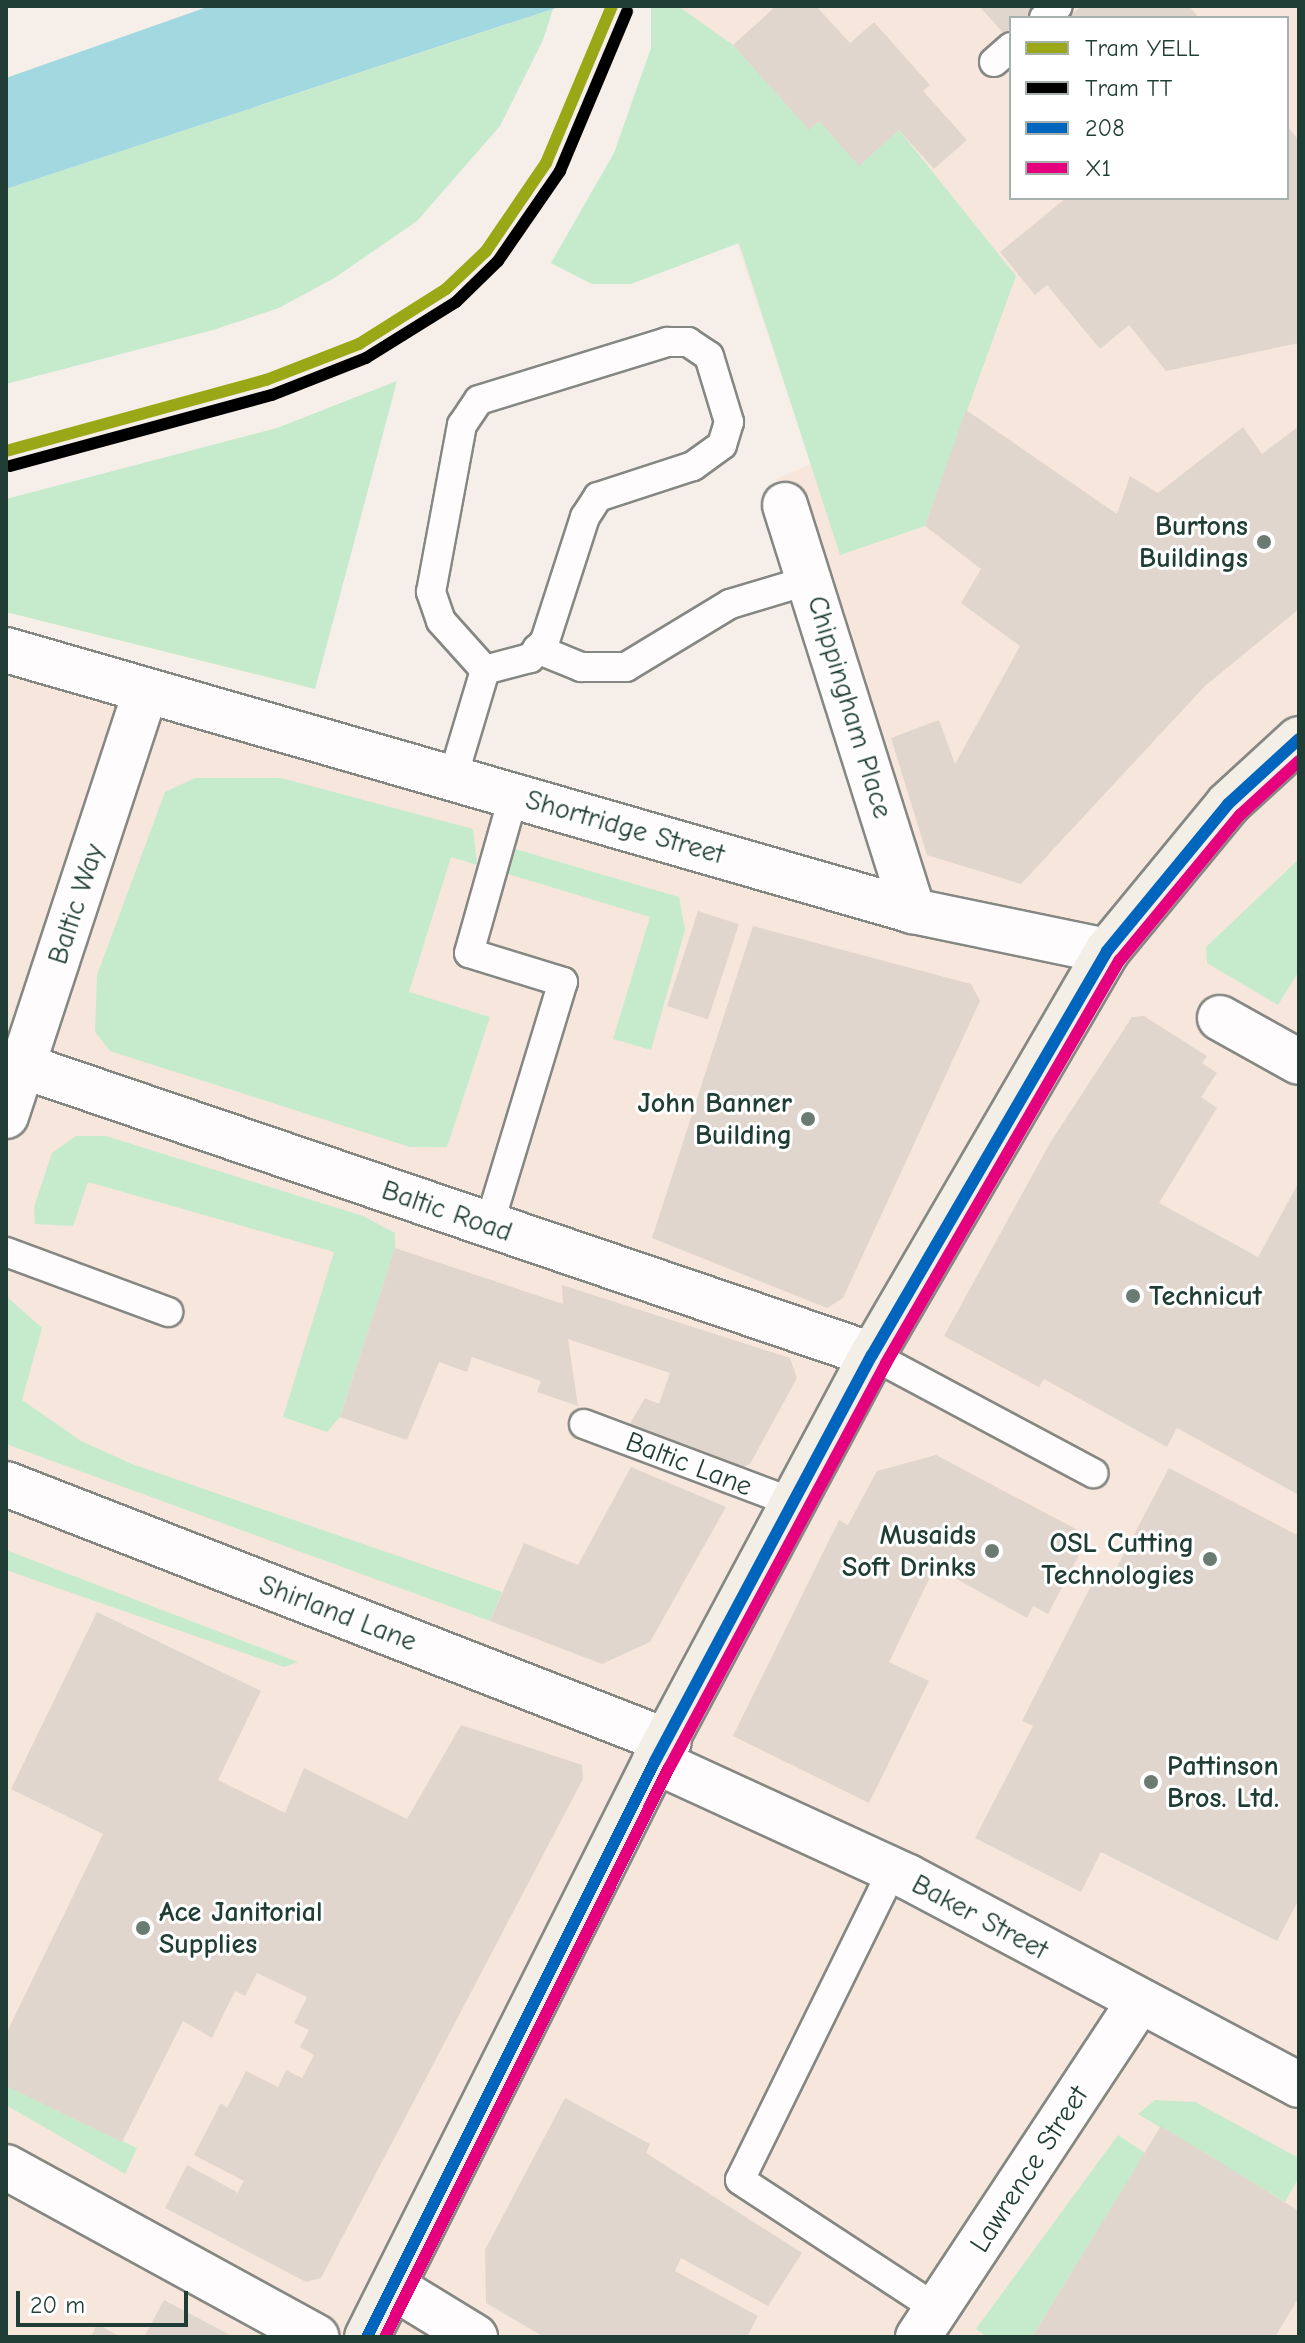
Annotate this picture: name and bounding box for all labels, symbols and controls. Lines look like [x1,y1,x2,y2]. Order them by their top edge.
legend [1009,16,1289,200]
text: Tram YELL [1085,34,1200,62]
text: Tram TT [1085,74,1172,102]
text: 208 [1085,114,1125,142]
text: X1 [1085,154,1111,182]
place label: Burtons Buildings [1139,509,1248,575]
marker: Burtons Buildings [1255,533,1273,551]
street label: Chippingham Place [800,592,900,822]
street label: Shortridge Street [522,783,728,871]
street label: Baltic Way [41,840,111,968]
place label: John Banner Building [638,1086,792,1152]
marker: John Banner Building [799,1110,817,1128]
street label: Baltic Road [377,1173,517,1249]
place label: Technicut [1149,1279,1262,1313]
marker: Technicut [1124,1287,1142,1305]
street label: Baltic Lane [621,1425,757,1503]
place label: Musaids Soft Drinks [842,1518,976,1584]
place label: OSL Cutting Technologies [1041,1526,1194,1592]
marker: Musaids Soft Drinks [983,1542,1001,1560]
marker: OSL Cutting Technologies [1201,1550,1219,1568]
street label: Shirland Lane [255,1568,421,1658]
place label: Pattinson Bros. Ltd. [1167,1749,1279,1815]
marker: Pattinson Bros. Ltd. [1142,1773,1160,1791]
street label: Baker Street [906,1867,1054,1967]
place label: Ace Janitorial Supplies [159,1895,323,1961]
marker: Ace Janitorial Supplies [134,1919,152,1937]
street label: Lawrence Street [963,2079,1095,2259]
scale bar [20,2275,192,2325]
text: 20 m [30,2291,85,2319]

